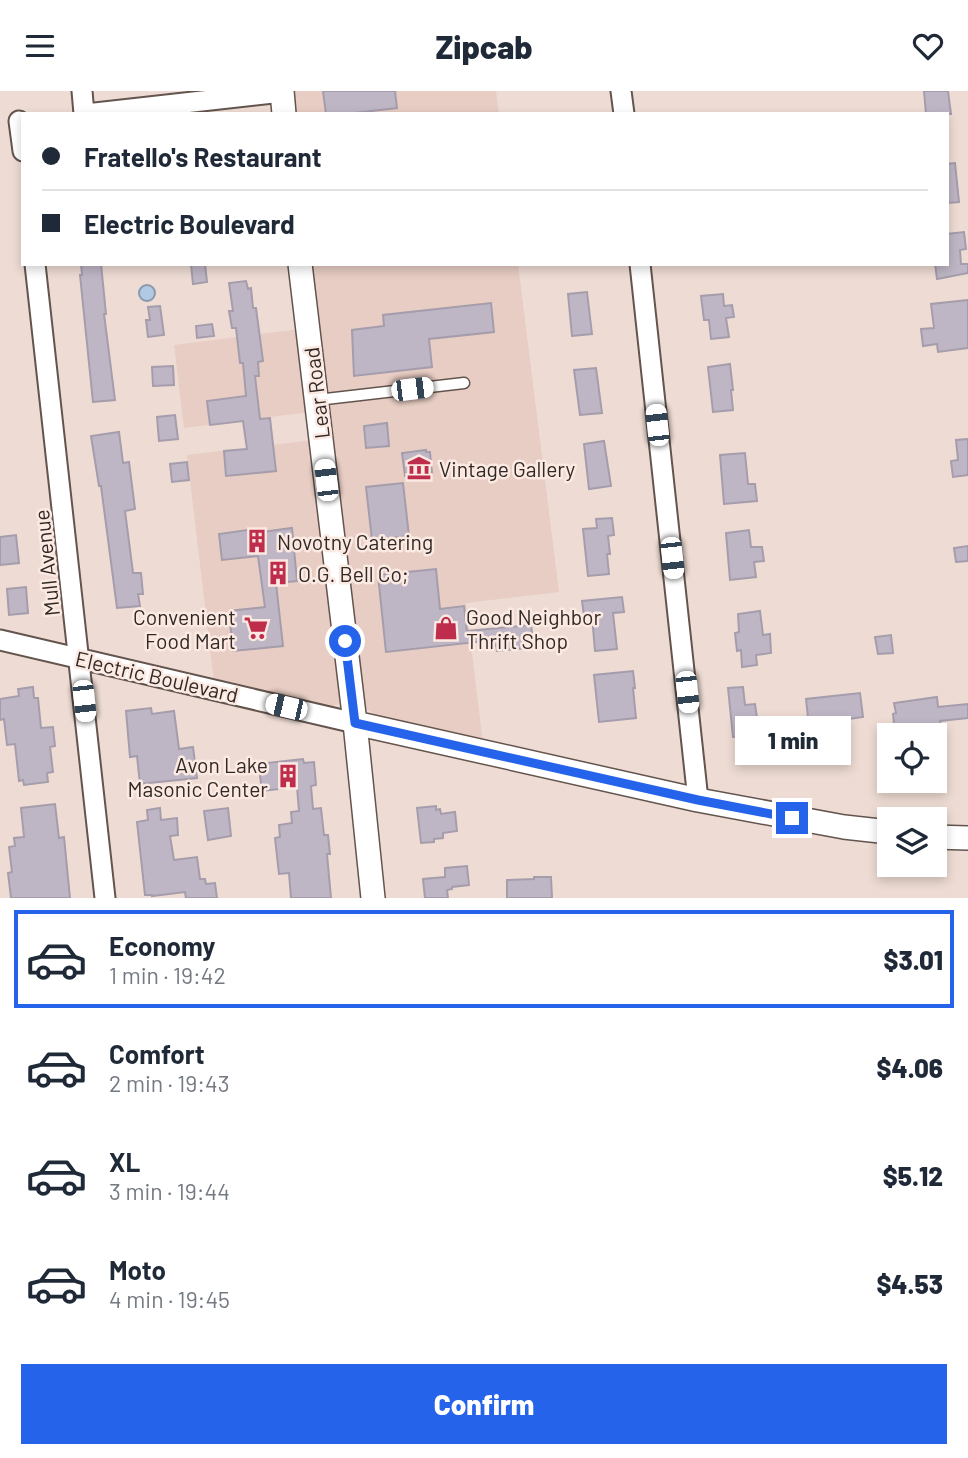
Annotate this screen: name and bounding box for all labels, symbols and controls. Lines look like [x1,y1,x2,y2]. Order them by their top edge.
icon: menu [21,27,59,65]
text: Zipcab [435,27,533,65]
icon: heart [909,27,947,65]
text: Fratello's Restaurant [84,141,322,172]
text: Electric Boulevard [84,208,295,239]
street label: Lear Road [298,346,334,440]
car [390,376,435,402]
car [645,403,670,447]
museum icon: Vintage Gallery [405,454,433,482]
place label: Vintage Gallery [439,456,576,481]
car [314,458,339,502]
street label: Mull Avenue [28,509,64,617]
building icon: Novotny Catering [243,527,271,555]
place label: Novotny Catering [277,529,433,554]
car [660,536,685,580]
building icon: O.G. Bell Co; [264,559,292,587]
place label: O.G. Bell Co; [298,561,408,586]
place label: Convenient Food Mart [133,604,236,653]
place label: Good Neighbor Thrift Shop [466,604,601,653]
supermarket icon: Convenient Food Mart [242,614,270,642]
shop icon: Good Neighbor Thrift Shop [432,614,460,642]
route start [329,625,361,657]
street label: Electric Boulevard [73,645,241,707]
car [675,670,700,714]
car [72,679,97,723]
car [264,692,309,722]
callout: 1 min [734,717,850,765]
map controls [877,723,947,877]
button: locate [877,723,947,793]
text: 1 min [768,726,818,754]
place label: Avon Lake Masonic Center [128,752,268,801]
building icon: Avon Lake Masonic Center [274,762,302,790]
route end [776,802,808,834]
button: layers [877,807,947,877]
icon: car [25,928,88,991]
text: Economy [109,930,215,961]
text: $3.01 [883,944,943,975]
text: 1 min · 19:42 [109,961,226,989]
icon: car [25,1036,88,1099]
text: Comfort [109,1038,205,1069]
text: $4.06 [876,1052,943,1083]
text: 2 min · 19:43 [109,1069,230,1097]
icon: car [25,1144,88,1207]
text: XL [109,1146,140,1177]
text: $5.12 [883,1160,943,1191]
text: 3 min · 19:44 [109,1177,230,1205]
icon: car [25,1252,88,1315]
text: Moto [109,1254,166,1285]
text: $4.53 [876,1268,943,1299]
text: 4 min · 19:45 [109,1285,230,1313]
button: Confirm [21,1364,947,1444]

